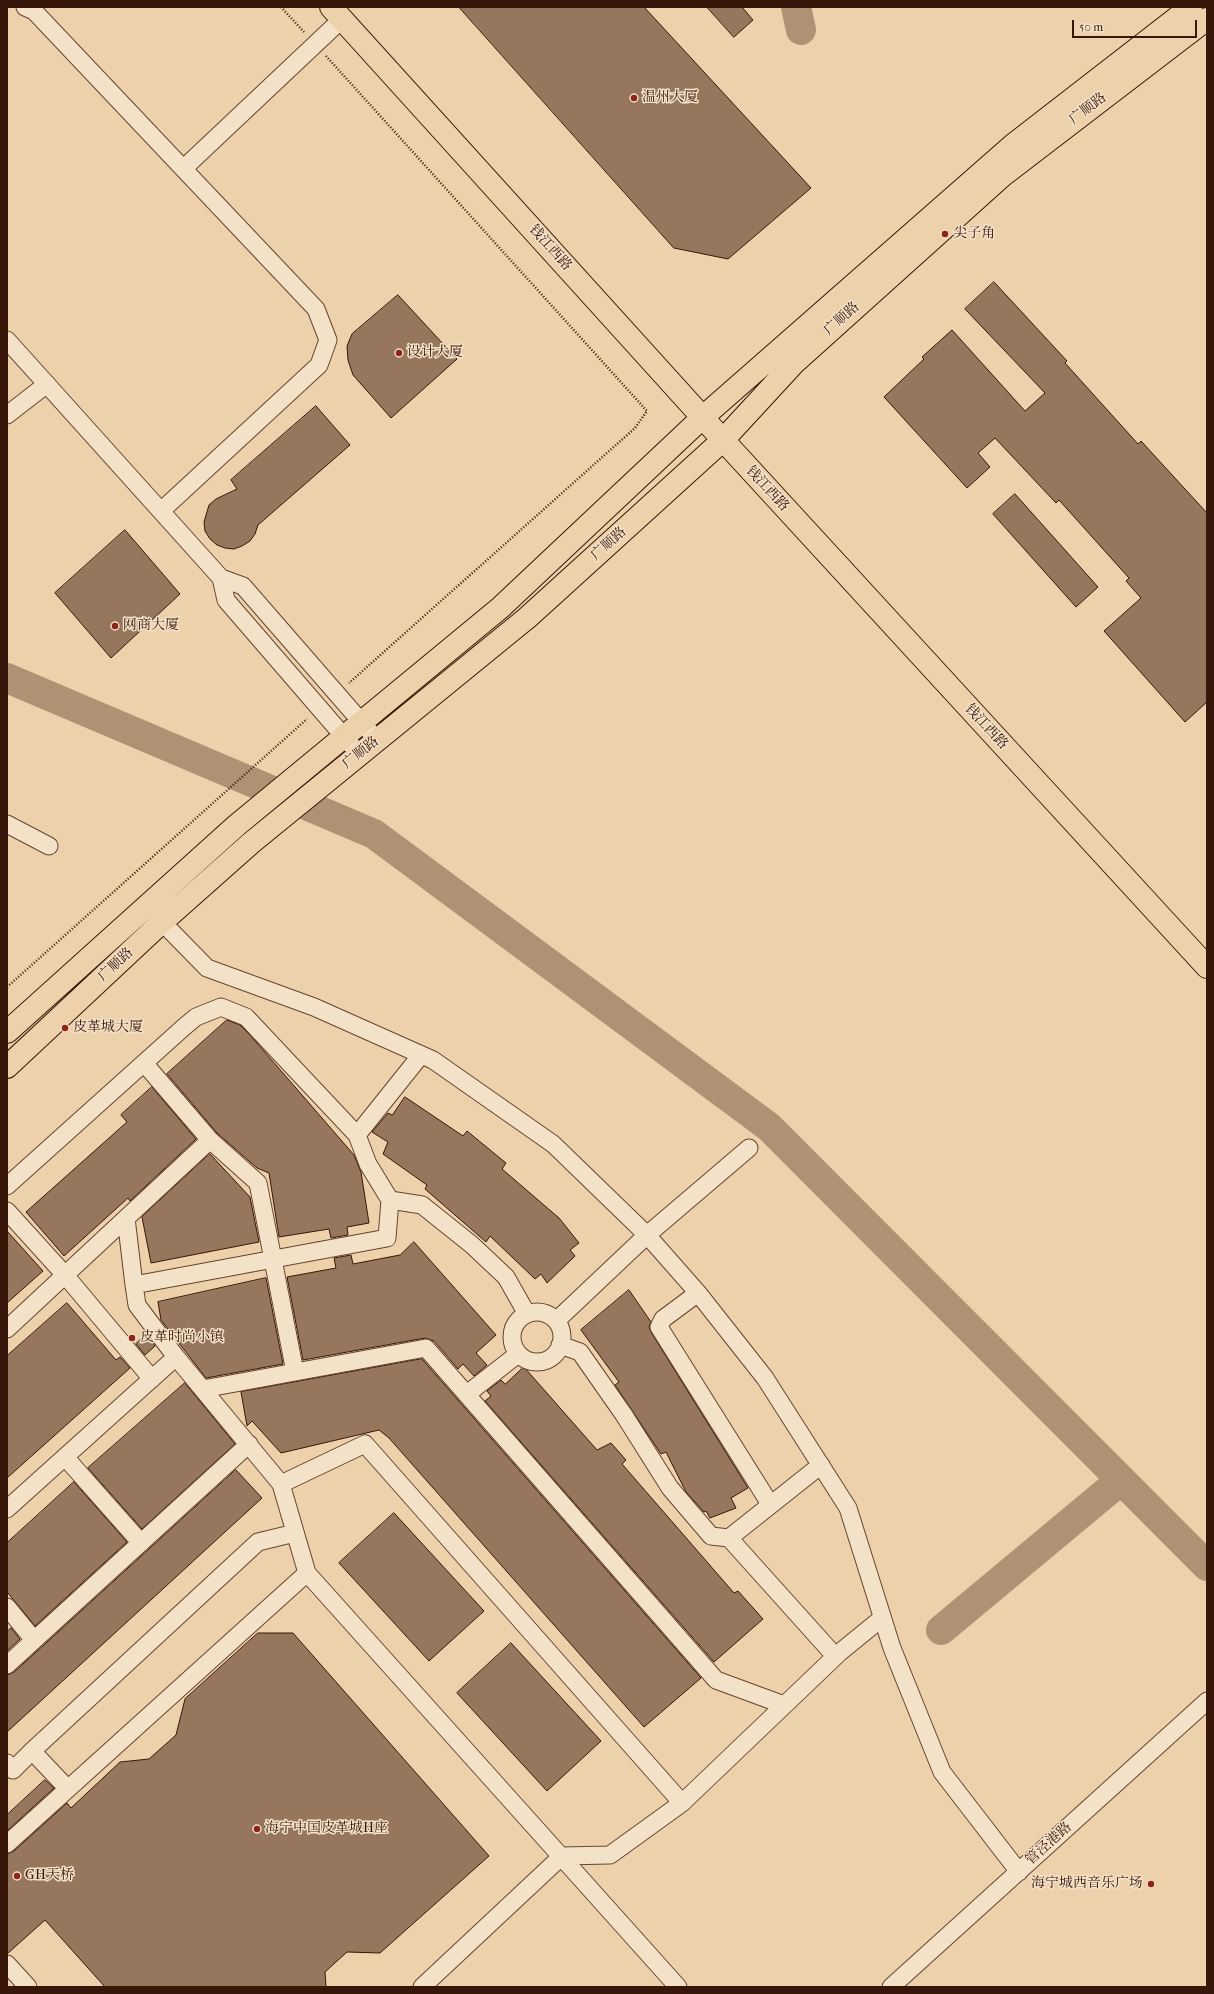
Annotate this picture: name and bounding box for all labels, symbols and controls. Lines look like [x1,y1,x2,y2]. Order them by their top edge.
scale bar [1074,12,1199,38]
text: 50 m [1079,20,1103,34]
place label: 温州大厦 [642,90,698,106]
street label: 广顺路 [1066,90,1110,128]
marker: 温州大厦 [629,93,639,103]
street label: 钱江西路 [525,222,575,274]
place label: 尖子角 [953,226,995,242]
marker: 尖子角 [940,229,950,239]
street label: 广顺路 [821,299,863,339]
place label: 设计大厦 [407,345,463,361]
marker: 设计大厦 [394,348,404,358]
street label: 钱江西路 [742,463,792,515]
street label: 广顺路 [588,524,630,564]
place label: 网商大厦 [123,618,179,634]
marker: 网商大厦 [110,621,120,631]
street label: 钱江西路 [961,701,1011,753]
street label: 广顺路 [339,733,383,773]
street label: 广顺路 [95,945,137,985]
place label: 皮革城大厦 [73,1020,143,1036]
marker: 皮革城大厦 [60,1023,70,1033]
place label: 皮革时尚小镇 [140,1330,224,1346]
marker: 皮革时尚小镇 [127,1333,137,1343]
street label: 管泾港路 [1023,1819,1075,1869]
place label: 海宁中国皮革城H座 [265,1821,388,1837]
marker: 海宁中国皮革城H座 [252,1824,262,1834]
place label: GH天桥 [25,1868,74,1884]
marker: GH天桥 [12,1871,22,1881]
place label: 海宁城西音乐广场 [1031,1876,1143,1892]
marker: 海宁城西音乐广场 [1146,1879,1156,1889]

